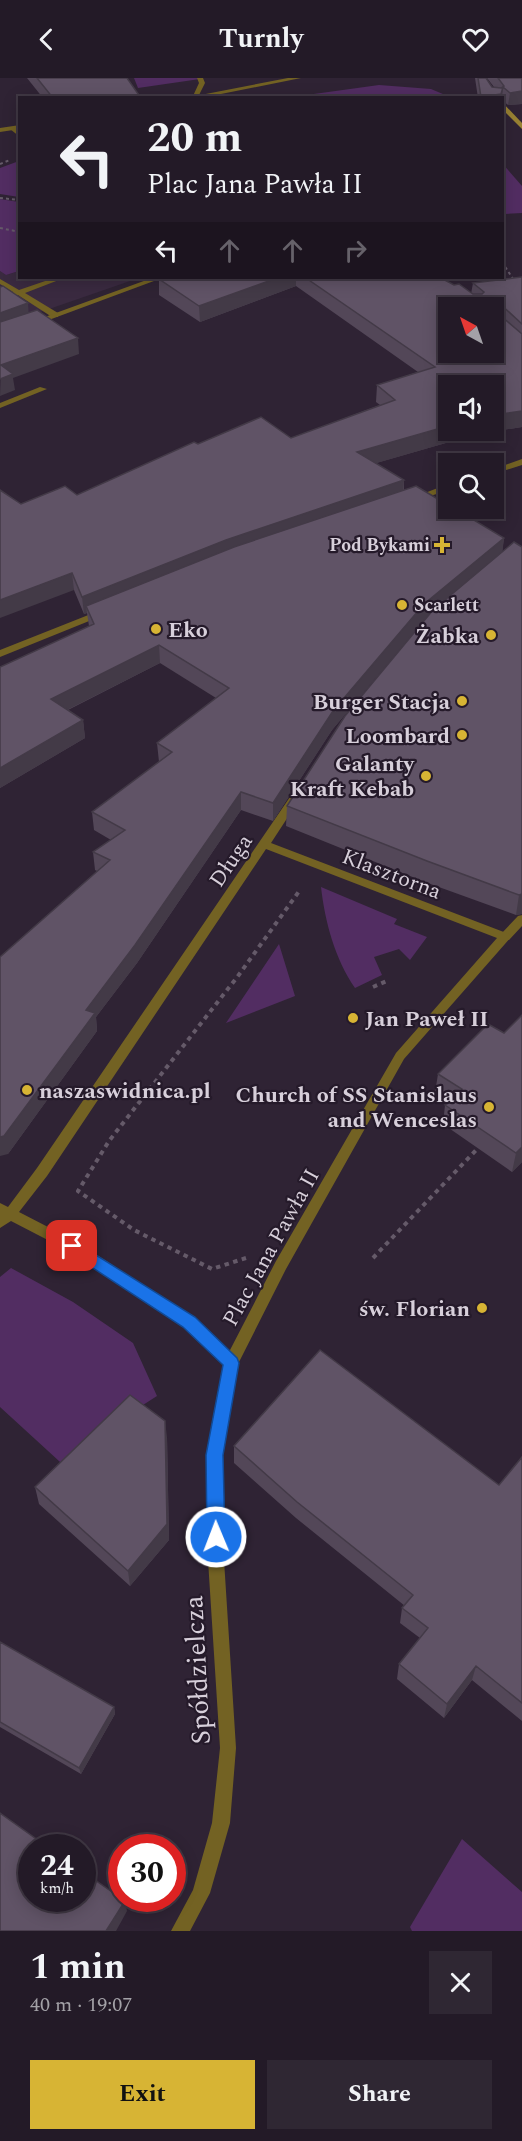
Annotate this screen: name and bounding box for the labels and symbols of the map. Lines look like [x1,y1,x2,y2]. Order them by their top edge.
north arrow [438,297,504,363]
place label: Pod Bykami [329,532,430,559]
marker: Pod Bykami [435,538,449,552]
place label: Scarlett [414,592,479,619]
marker: Scarlett [395,598,409,612]
place label: Eko [168,614,208,647]
place label: Żabka [415,620,480,653]
marker: Eko [149,622,163,636]
marker: Żabka [484,628,498,642]
place label: Burger Stacja [313,686,451,719]
marker: Burger Stacja [455,694,469,708]
place label: Loombard [345,720,450,753]
marker: Loombard [455,728,469,742]
place label: Galanty Kraft Kebab [290,748,416,806]
marker: Galanty Kraft Kebab [419,769,433,783]
street label: Długa [201,827,261,894]
street label: Klasztorna [337,840,446,909]
place label: Jan Paweł II [365,1003,488,1036]
marker: Jan Paweł II [346,1011,360,1025]
place label: naszaswidnica.pl [39,1075,211,1108]
place label: Church of SS Stanislaus and Wenceslas [236,1079,477,1137]
marker: naszaswidnica.pl [20,1083,34,1097]
marker: Church of SS Stanislaus and Wenceslas [482,1100,496,1114]
street label: Plac Jana Pawła II [214,1163,328,1333]
pin [46,1220,97,1271]
place label: św. Florian [359,1293,470,1326]
marker: św. Florian [475,1301,489,1315]
position arrow [184,1505,248,1569]
street label: Spółdzielcza [173,1594,223,1745]
speed limit sign: 30 [108,1834,186,1912]

